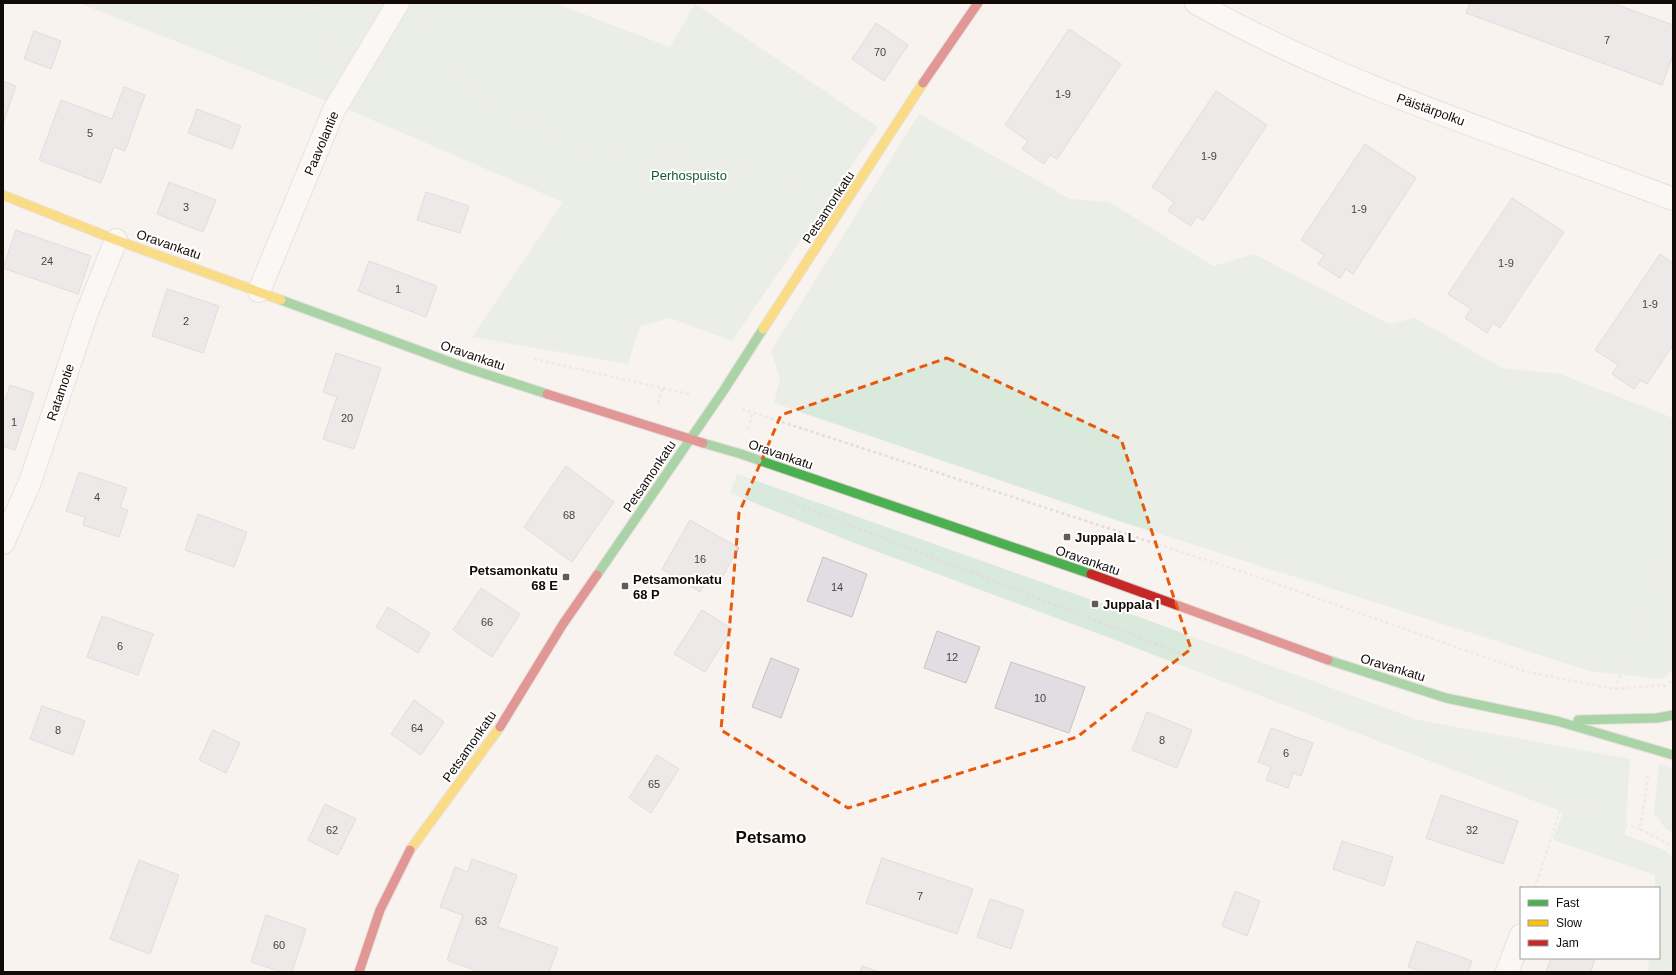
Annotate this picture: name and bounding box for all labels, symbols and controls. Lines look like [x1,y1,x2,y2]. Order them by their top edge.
house number: 7 [1604,34,1610,46]
house number: 70 [874,46,886,58]
house number: 1-9 [1055,88,1071,100]
street label: Päistärpolku [1395,90,1467,129]
street label: Paavolantie [301,109,342,177]
house number: 5 [87,127,93,139]
house number: 1-9 [1201,150,1217,162]
park label: Perhospuisto [651,168,727,183]
street label: Petsamonkatu [799,168,857,246]
house number: 3 [183,201,189,213]
house number: 1-9 [1351,203,1367,215]
street label: Oravankatu [135,226,203,263]
house number: 24 [41,255,53,267]
house number: 1-9 [1498,257,1514,269]
house number: 1 [395,283,401,295]
house number: 1-9 [1642,298,1658,310]
house number: 2 [183,315,189,327]
street label: Oravankatu [439,337,507,374]
street label: Ratamotie [44,362,77,423]
house number: 20 [341,412,353,424]
house number: 1 [11,416,17,428]
street label: Oravankatu [747,436,815,473]
street label: Petsamonkatu [620,438,679,515]
house number: 4 [94,491,100,503]
house number: 68 [563,509,575,521]
place label: Juppala L [1075,530,1136,545]
marker: Juppala L [1062,532,1072,542]
street label: Oravankatu [1054,542,1122,579]
house number: 16 [694,553,706,565]
place label: Petsamonkatu 68 E [469,563,558,593]
marker: Petsamonkatu 68 E [561,572,571,582]
place label: Petsamonkatu 68 P [633,572,722,602]
marker: Petsamonkatu 68 P [620,581,630,591]
house number: 14 [831,581,843,593]
place label: Juppala I [1103,597,1159,612]
marker: Juppala I [1090,599,1100,609]
house number: 66 [481,616,493,628]
house number: 6 [117,640,123,652]
street label: Oravankatu [1359,650,1427,684]
house number: 12 [946,651,958,663]
house number: 10 [1034,692,1046,704]
street label: Petsamonkatu [439,708,499,785]
house number: 64 [411,722,423,734]
house number: 8 [55,724,61,736]
house number: 8 [1159,734,1165,746]
house number: 6 [1283,747,1289,759]
house number: 65 [648,778,660,790]
house number: 62 [326,824,338,836]
house number: 32 [1466,824,1478,836]
district label: Petsamo [736,828,806,847]
legend [1520,887,1660,959]
house number: 7 [917,890,923,902]
text: Fast [1556,896,1580,910]
house number: 63 [475,915,487,927]
text: Slow [1556,916,1582,930]
text: Jam [1556,936,1579,950]
house number: 60 [273,939,285,951]

